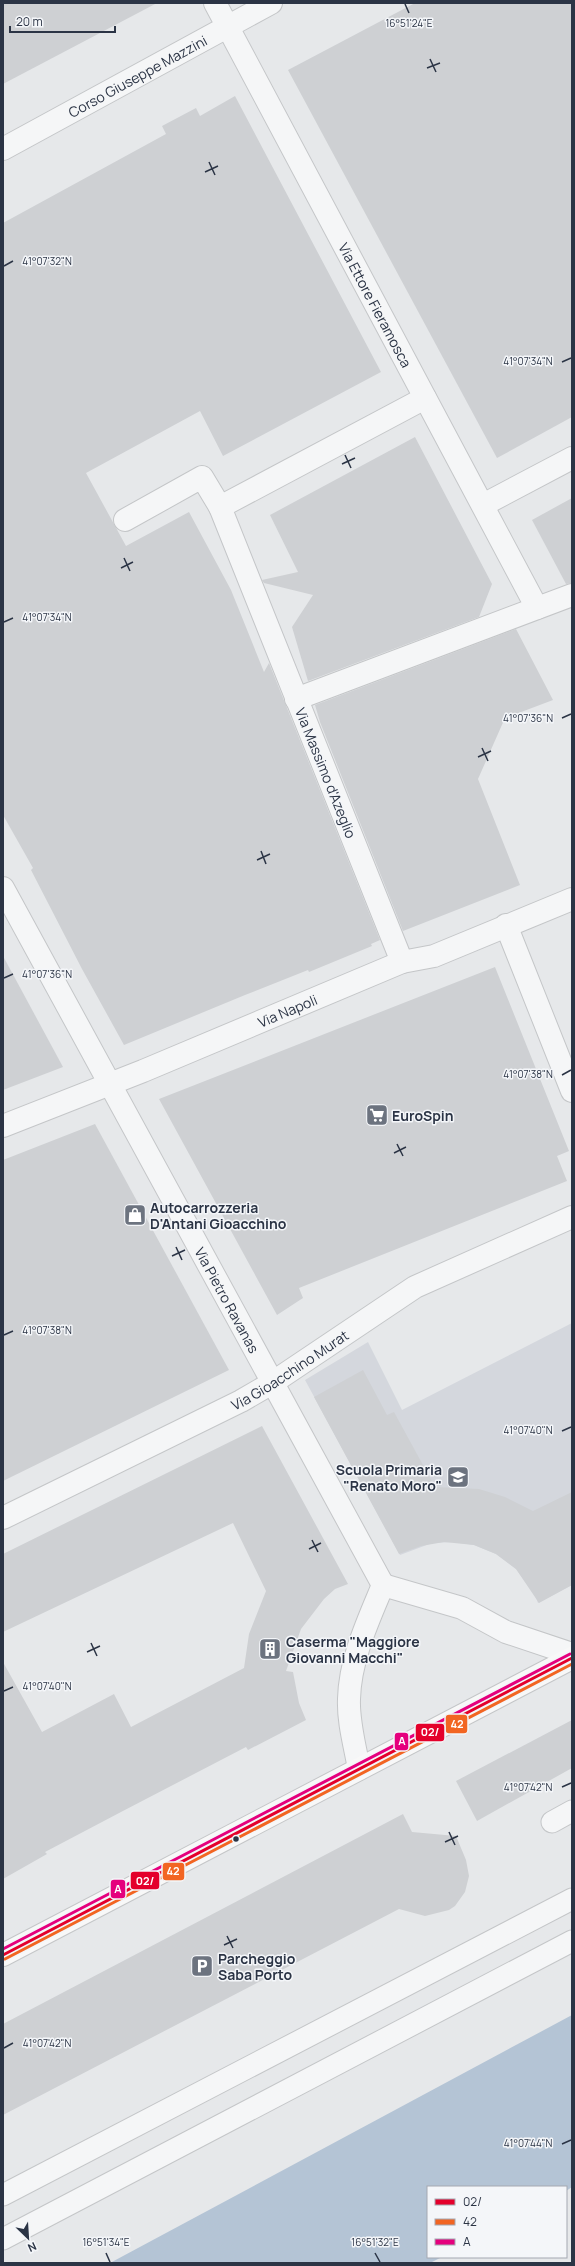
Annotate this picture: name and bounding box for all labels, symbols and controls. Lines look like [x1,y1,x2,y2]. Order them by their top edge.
scale bar [10,8,115,34]
text: 20 m [16,13,43,30]
text: 16°51'24"E [385,16,433,30]
street label: Corso Giuseppe Mazzini [65,30,210,121]
street label: Via Ettore Fieramosca [335,239,417,371]
text: 41°07'32"N [22,254,72,268]
text: 41°07'34"N [503,354,553,368]
text: 41°07'34"N [22,610,72,624]
street label: Via Massimo d'Azeglio [291,705,361,841]
text: 41°07'36"N [503,711,553,725]
text: 41°07'36"N [22,967,72,981]
street label: Via Napoli [255,989,320,1031]
text: 41°07'38"N [503,1067,553,1081]
supermarket icon: EuroSpin [364,1102,390,1128]
place label: EuroSpin [392,1106,454,1125]
place label: Autocarrozzeria D'Antani Gioacchino [150,1198,287,1233]
shop icon: Autocarrozzeria D'Antani Gioacchino [122,1202,148,1228]
street label: Via Pietro Ravanas [191,1243,264,1356]
text: 41°07'38"N [22,1323,72,1337]
street label: Via Gioacchino Murat [228,1325,352,1414]
text: 41°07'40"N [503,1423,553,1437]
place label: Scuola Primaria "Renato Moro" [336,1460,442,1495]
school or university icon: Scuola Primaria "Renato Moro" [445,1464,471,1490]
place label: Caserma "Maggiore Giovanni Macchi" [286,1632,420,1667]
building icon: Caserma "Maggiore Giovanni Macchi" [257,1636,283,1662]
text: 41°07'40"N [22,1679,72,1693]
line badge: 42 [445,1714,468,1734]
text: 42 [450,1716,464,1731]
line badge: 02/ [415,1723,445,1742]
text: 02/ [421,1724,440,1739]
line badge: A [394,1732,409,1751]
text: A [398,1733,406,1748]
text: 41°07'42"N [504,1780,553,1794]
unlabelled marker [231,1834,241,1844]
line badge: 42 [162,1862,185,1881]
text: 42 [166,1863,180,1878]
line badge: 02/ [130,1871,160,1890]
text: 02/ [136,1873,155,1888]
line badge: A [110,1879,126,1899]
text: A [114,1881,122,1896]
place label: Parcheggio Saba Porto [218,1949,296,1984]
parking icon: Parcheggio Saba Porto [189,1953,215,1979]
text: 41°07'42"N [23,2036,72,2050]
text: 41°07'44"N [504,2136,553,2150]
legend [427,2186,567,2258]
text: 02/ [463,2193,482,2210]
text: 42 [463,2213,477,2230]
north arrow [8,2218,48,2258]
text: A [463,2233,471,2250]
text: 16°51'34"E [82,2235,130,2249]
text: 16°51'32"E [351,2235,399,2249]
text: N [26,2239,39,2256]

